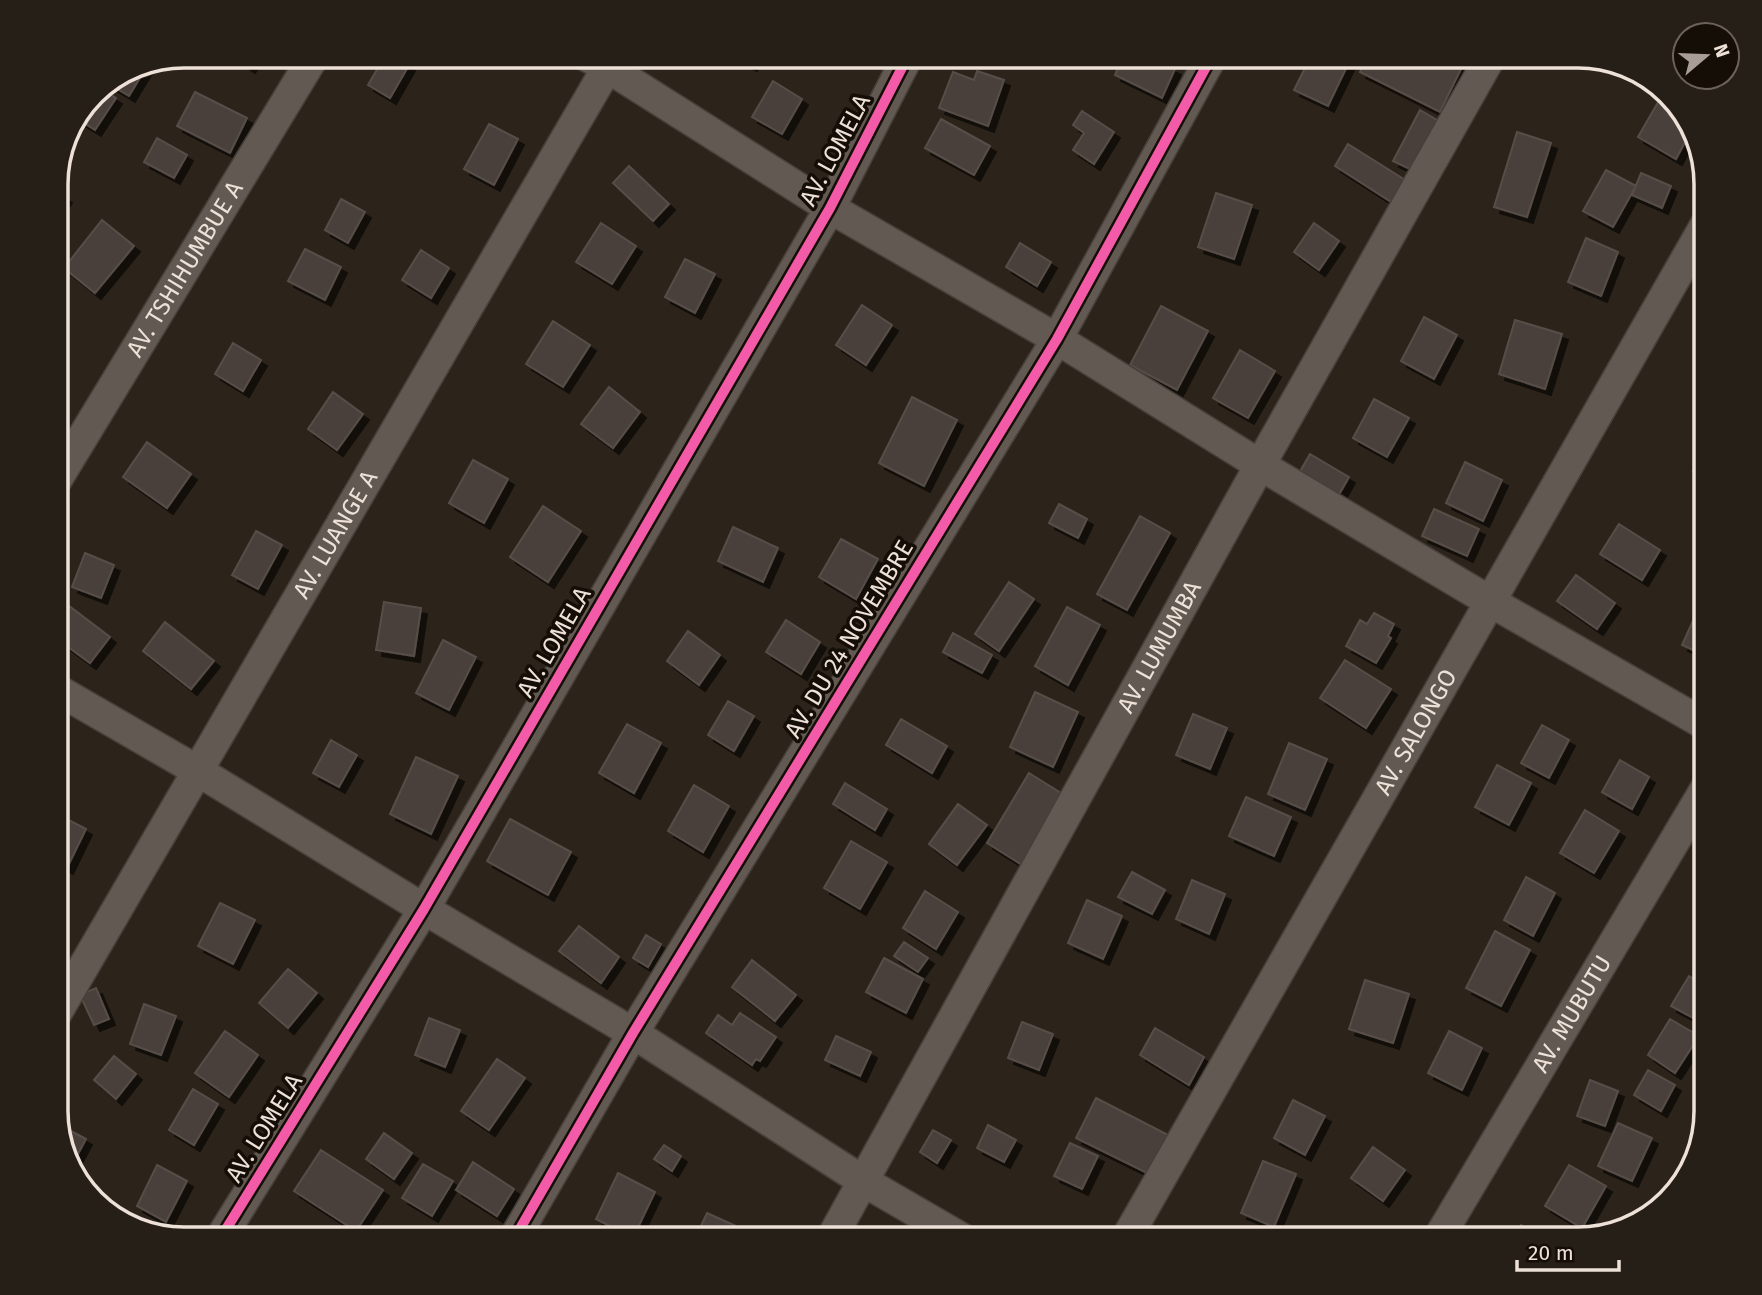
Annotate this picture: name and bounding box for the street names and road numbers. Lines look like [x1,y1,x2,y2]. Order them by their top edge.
street label: AV. LOMELA [794,89,876,211]
street label: AV. TSHIHUMBUE A [121,176,249,362]
street label: AV. LUANGE A [287,465,384,603]
street label: AV. DU 24 NOVEMBRE [779,535,919,743]
street label: AV. LUMUMBA [1111,576,1207,718]
street label: AV. LOMELA [511,582,597,702]
street label: AV. SALONGO [1369,664,1463,800]
street label: AV. MUBUTU [1526,950,1617,1077]
street label: AV. LOMELA [220,1069,308,1187]

